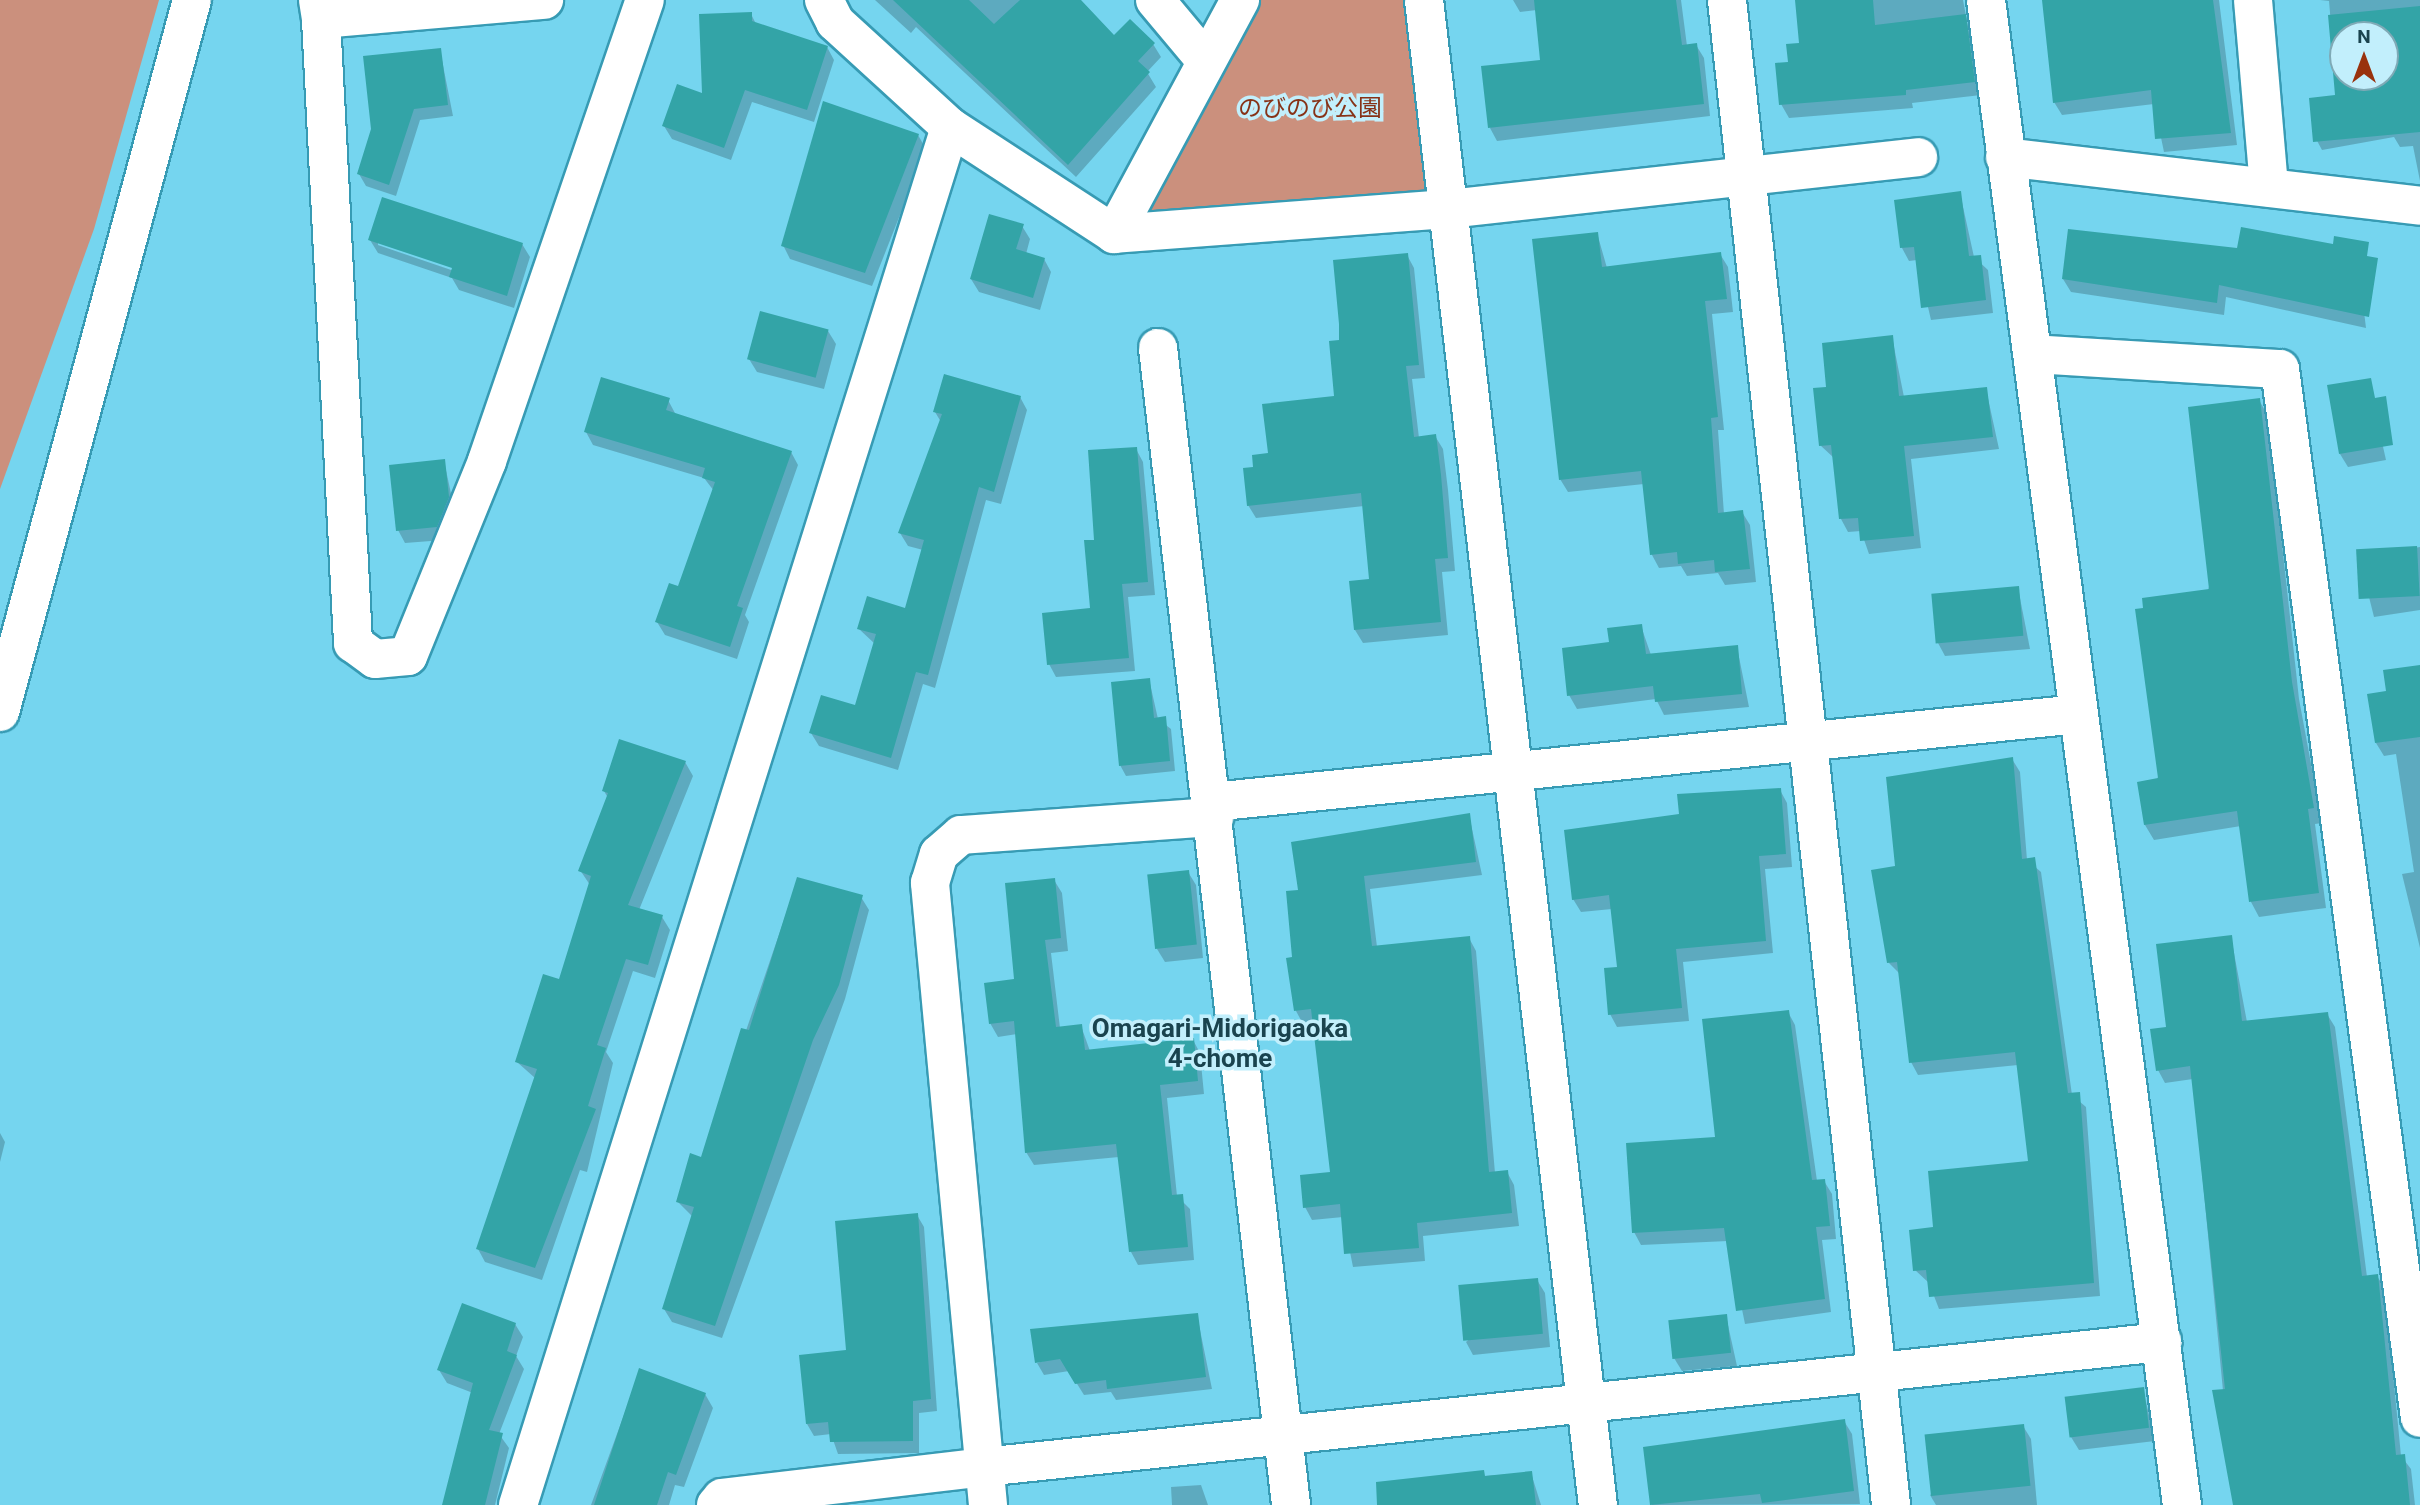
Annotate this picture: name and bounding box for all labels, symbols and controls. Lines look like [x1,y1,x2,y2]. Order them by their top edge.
north arrow [2329,21,2399,91]
text: N [2357,25,2371,48]
park label: のびのび公園 [1238,95,1382,123]
district label: Omagari-Midorigaoka 4-chome [1092,1013,1348,1074]

